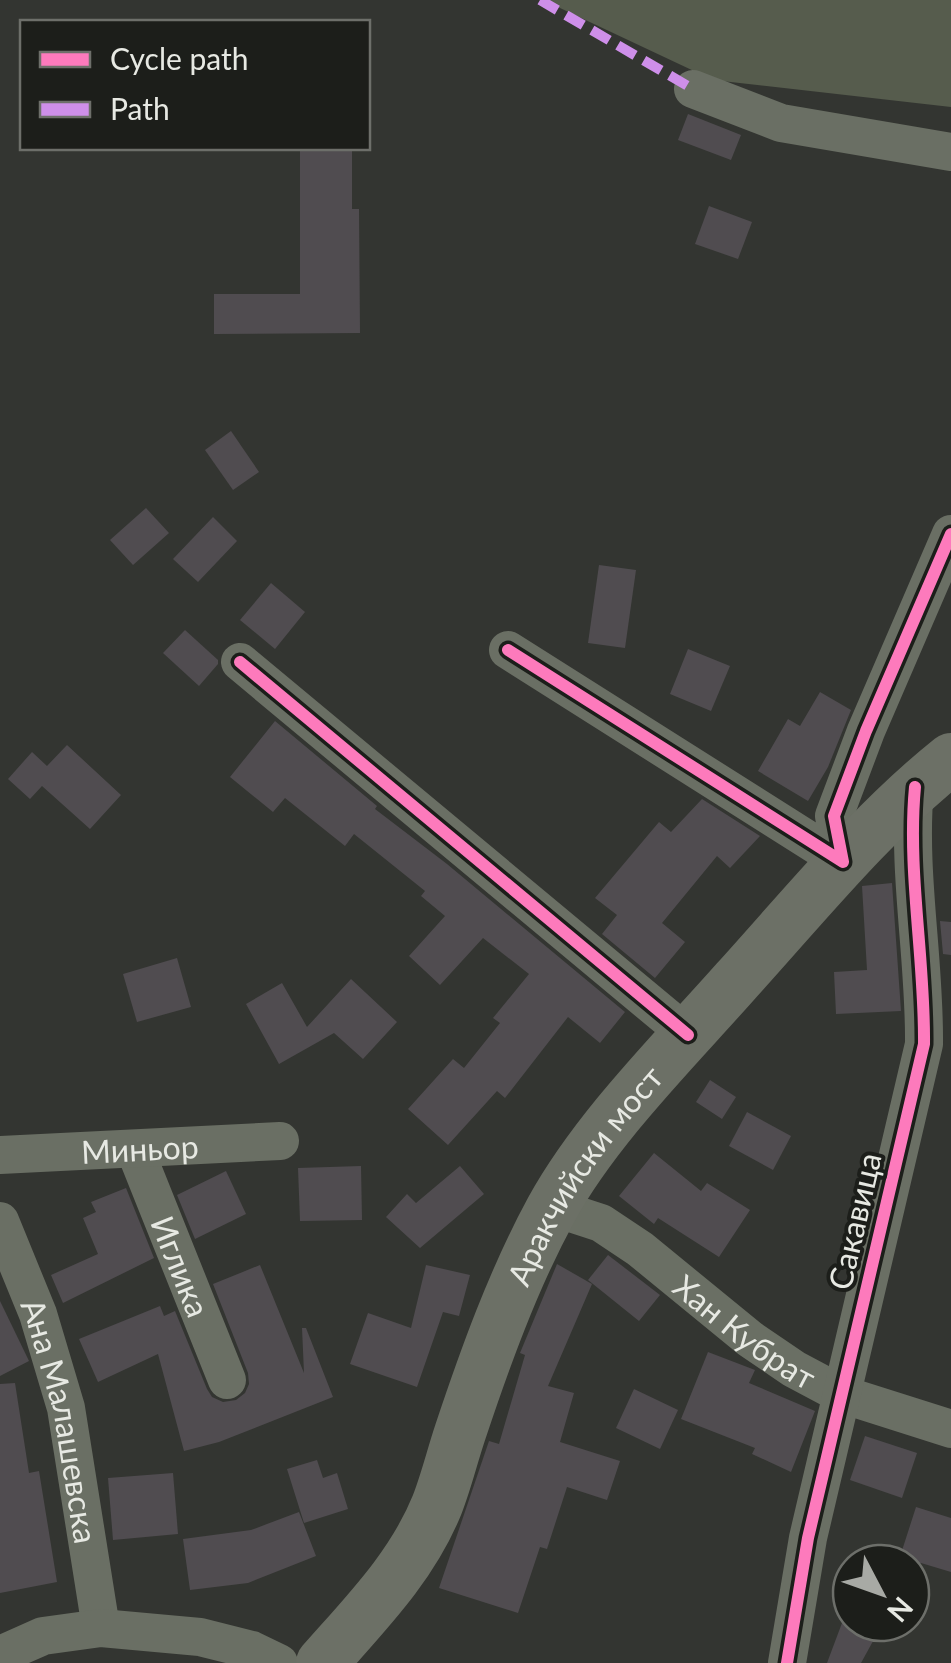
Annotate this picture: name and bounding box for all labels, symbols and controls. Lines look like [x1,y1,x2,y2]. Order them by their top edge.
legend [20,20,370,150]
text: Cycle path [110,40,249,76]
text: Path [110,90,170,126]
street label: Аракчийски мост [498,1057,670,1291]
street label: Миньор [80,1126,199,1170]
street label: Сакавица [819,1149,889,1293]
street label: Иглика [144,1210,219,1322]
street label: Хан Кубрат [666,1266,822,1396]
street label: Ана Малашевска [14,1292,107,1546]
north arrow [831,1543,931,1643]
text: N [881,1591,921,1629]

